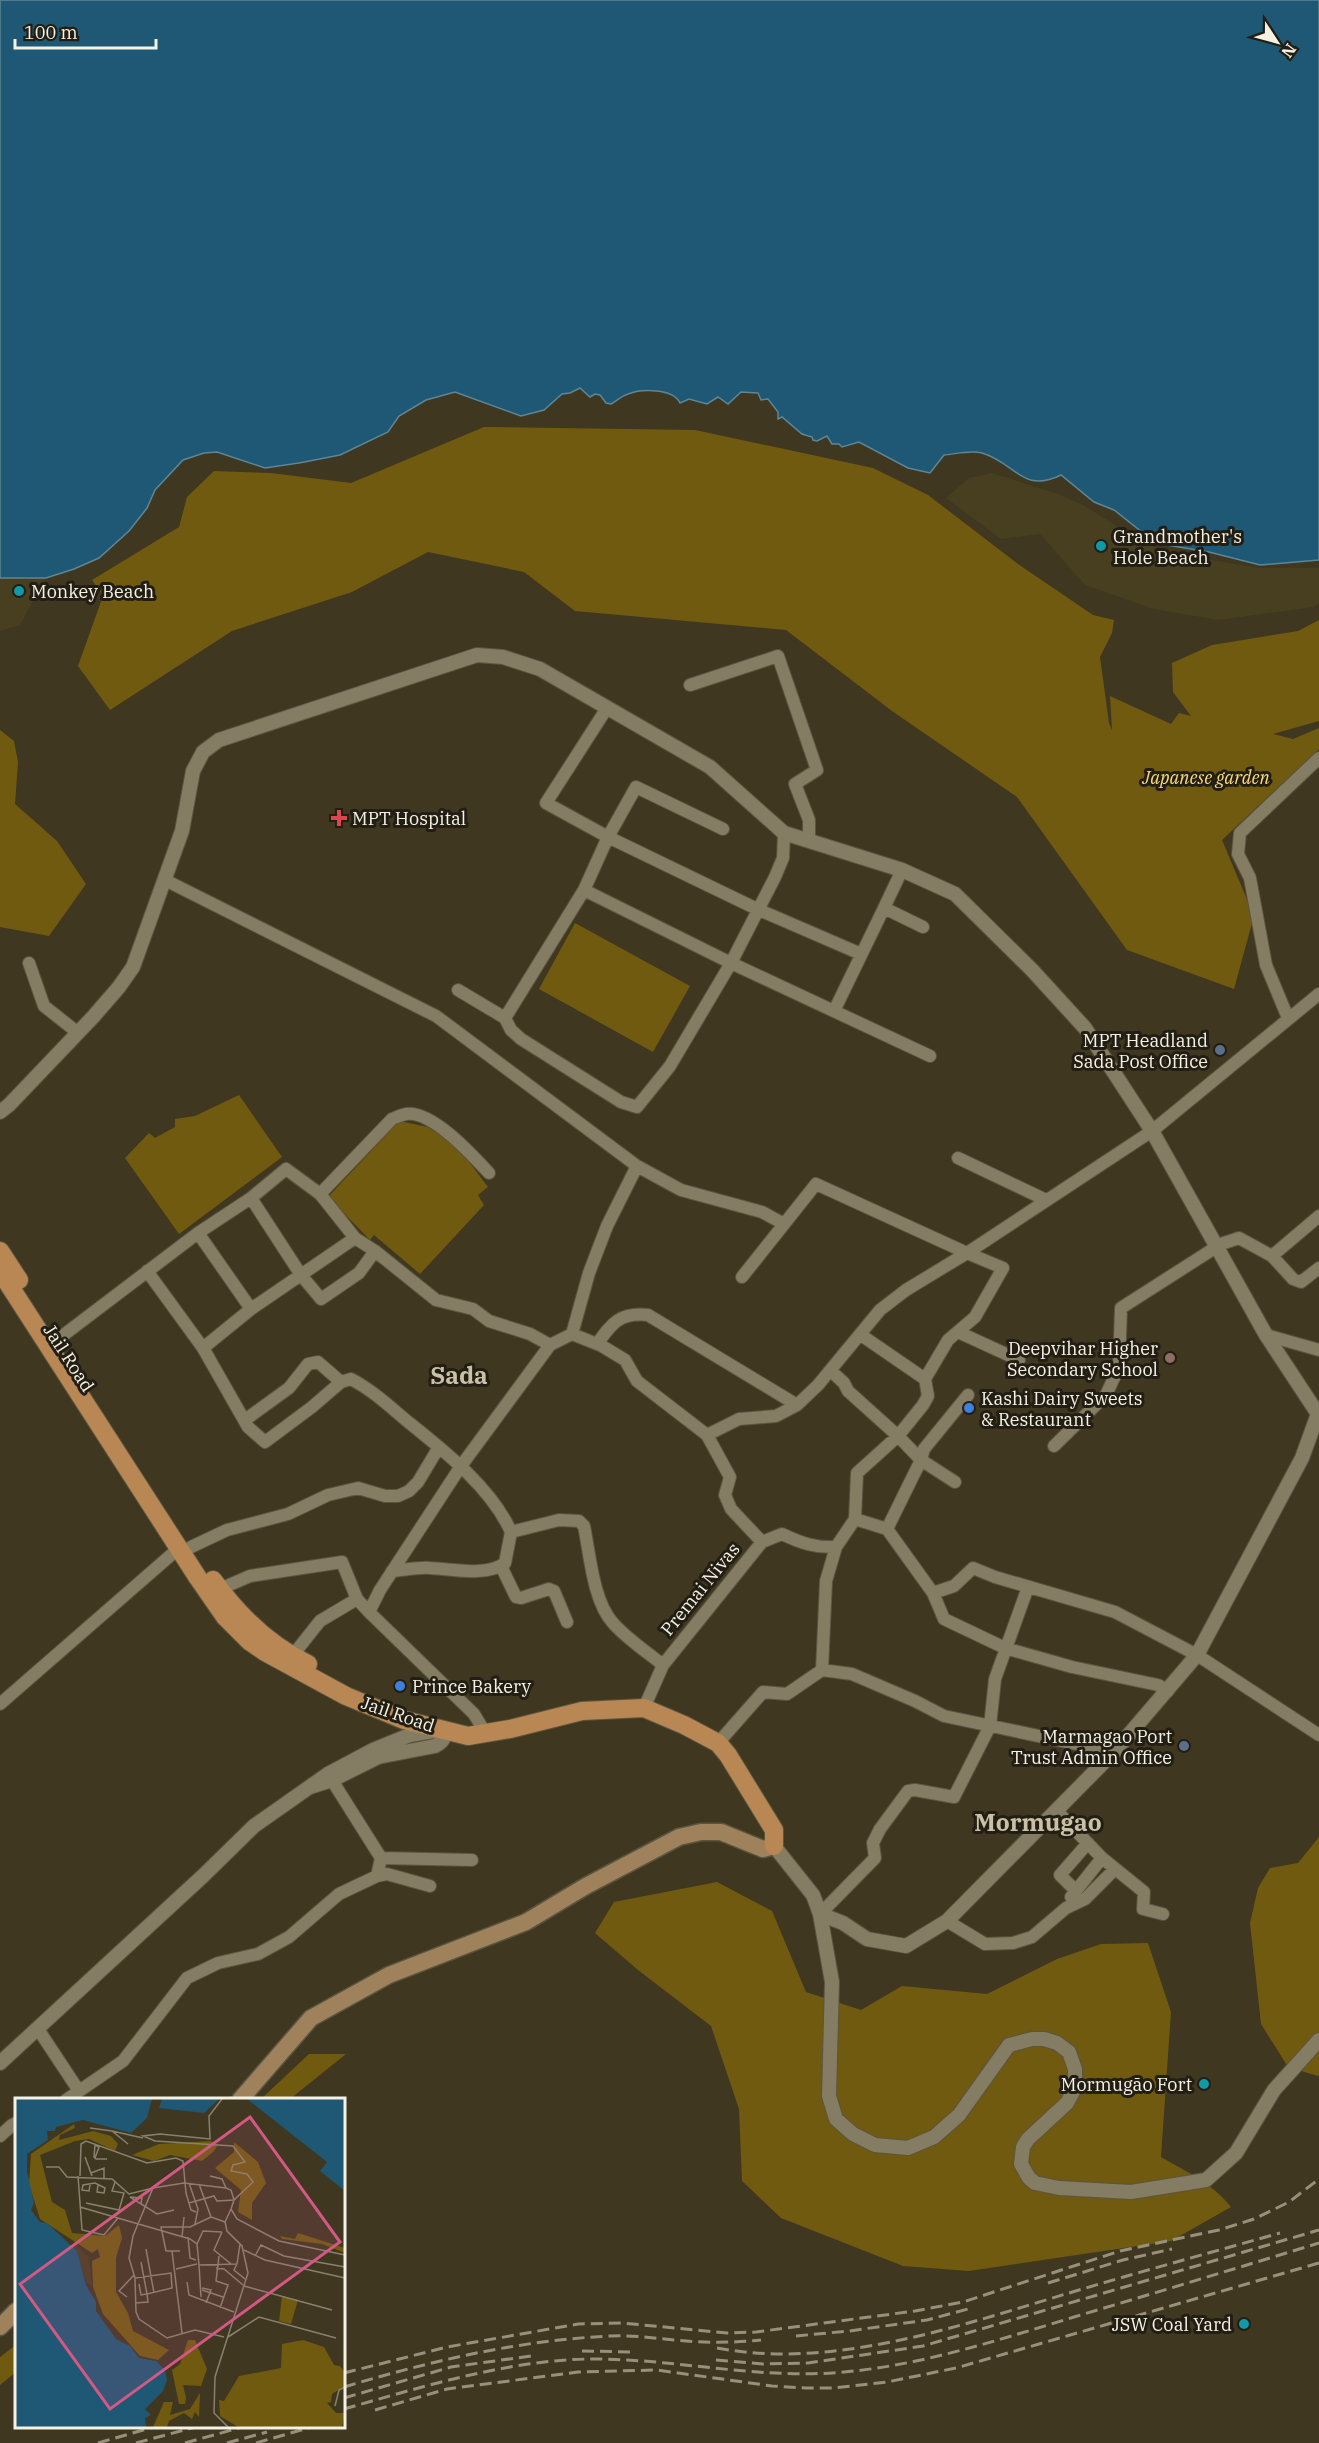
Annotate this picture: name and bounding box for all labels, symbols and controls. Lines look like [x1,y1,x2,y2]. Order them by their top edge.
scale bar [15,12,156,50]
north arrow [1247,12,1307,72]
text: 100 m [24,21,78,44]
text: N [1277,40,1301,62]
place label: Grandmother's Hole Beach [1113,525,1242,569]
marker: Grandmother's Hole Beach [1094,539,1108,553]
place label: Monkey Beach [31,580,154,603]
marker: Monkey Beach [12,584,26,598]
park label: Japanese garden [1141,766,1270,789]
place label: MPT Hospital [352,807,466,830]
marker: MPT Hospital [330,809,348,827]
place label: MPT Headland Sada Post Office [1073,1029,1208,1073]
marker: MPT Headland Sada Post Office [1213,1043,1227,1057]
street label: Jail Road [39,1320,99,1396]
place label: Deepvihar Higher Secondary School [1007,1337,1158,1381]
marker: Deepvihar Higher Secondary School [1163,1351,1177,1365]
district label: Sada [430,1359,488,1391]
place label: Kashi Dairy Sweets & Restaurant [981,1387,1143,1431]
marker: Kashi Dairy Sweets & Restaurant [962,1401,976,1415]
street label: Premai Nivas [655,1538,745,1640]
place label: Prince Bakery [412,1675,531,1698]
marker: Prince Bakery [393,1679,407,1693]
street label: Jail Road [358,1691,438,1737]
place label: Marmagao Port Trust Admin Office [1011,1725,1172,1769]
marker: Marmagao Port Trust Admin Office [1177,1739,1191,1753]
district label: Mormugao [974,1806,1102,1838]
place label: Mormugão Fort [1061,2073,1192,2096]
marker: Mormugão Fort [1197,2077,1211,2091]
inset map [15,2098,345,2428]
place label: JSW Coal Yard [1112,2313,1232,2336]
marker: JSW Coal Yard [1237,2317,1251,2331]

